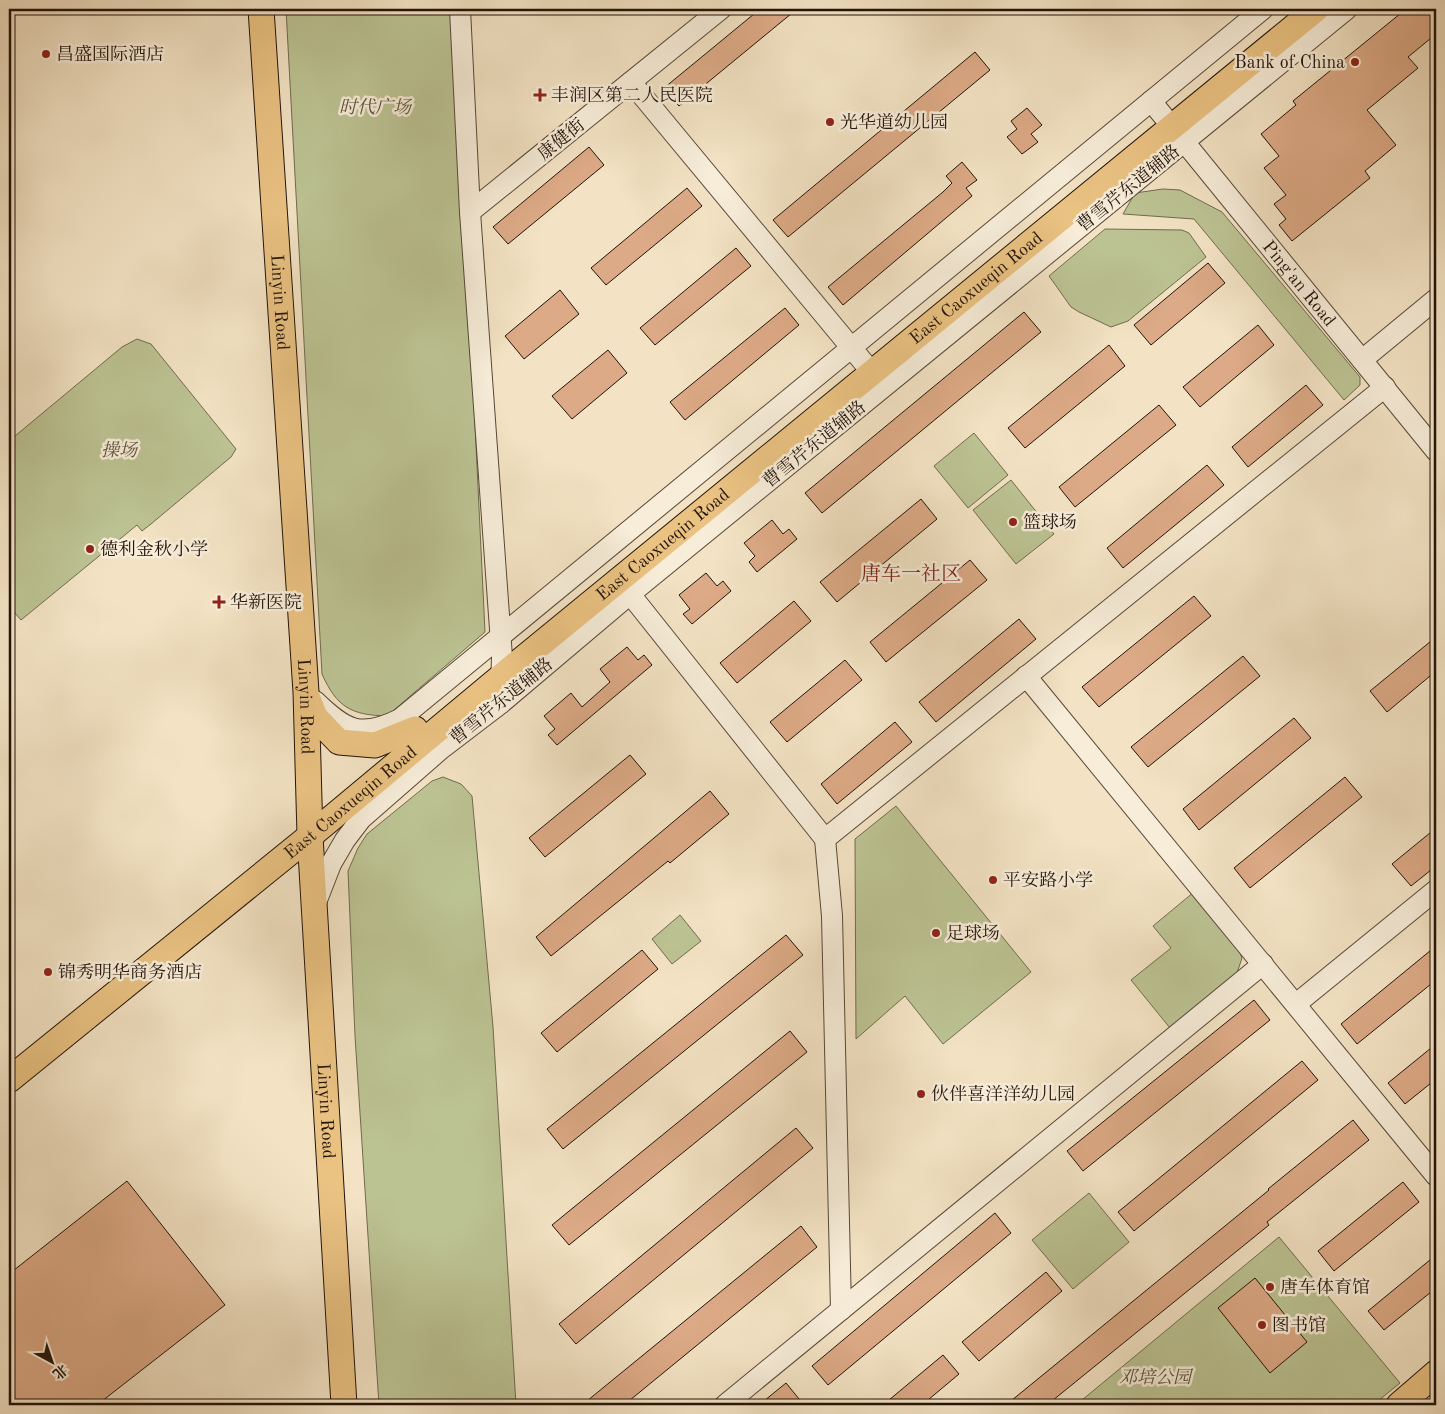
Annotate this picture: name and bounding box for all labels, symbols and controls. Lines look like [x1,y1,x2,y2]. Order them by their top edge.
place label: 昌盛国际酒店 [56,44,164,64]
marker: 昌盛国际酒店 [40,48,52,60]
place label: Bank of China [1234,54,1345,72]
marker: Bank of China [1349,56,1361,68]
place label: 丰润区第二人民医院 [551,85,713,105]
marker: 丰润区第二人民医院 [533,88,547,102]
park label: 时代广场 [339,97,413,117]
place label: 光华道幼儿园 [840,112,948,132]
street label: 康健街 [534,114,588,164]
marker: 光华道幼儿园 [824,116,836,128]
street label: 曹雪芹东道辅路 [1073,141,1183,235]
street label: East Caoxueqin Road [906,229,1046,348]
street label: Ping'an Road [1259,238,1339,330]
street label: Linyin Road [267,254,291,351]
street label: 曹雪芹东道辅路 [759,397,869,491]
park label: 操场 [101,440,139,460]
street label: East Caoxueqin Road [593,486,733,605]
place label: 篮球场 [1023,512,1077,532]
marker: 篮球场 [1007,516,1019,528]
place label: 德利金秋小学 [100,539,208,559]
marker: 德利金秋小学 [84,543,96,555]
district label: 唐车一社区 [861,563,961,585]
place label: 华新医院 [230,592,302,612]
marker: 华新医院 [212,595,226,609]
street label: 曹雪芹东道辅路 [446,654,556,748]
street label: Linyin Road [294,658,316,755]
street label: East Caoxueqin Road [281,743,421,863]
place label: 平安路小学 [1003,870,1093,890]
marker: 平安路小学 [987,874,999,886]
place label: 足球场 [946,924,1000,943]
marker: 足球场 [930,927,942,939]
place label: 锦秀明华商务酒店 [58,962,202,982]
marker: 锦秀明华商务酒店 [42,966,54,978]
street label: Linyin Road [314,1063,337,1159]
place label: 伙伴喜洋洋幼儿园 [931,1084,1075,1104]
marker: 伙伴喜洋洋幼儿园 [915,1088,927,1100]
place label: 唐车体育馆 [1280,1277,1370,1297]
marker: 唐车体育馆 [1264,1281,1276,1293]
place label: 图书馆 [1272,1315,1326,1335]
marker: 图书馆 [1256,1319,1268,1331]
north arrow [28,1336,78,1386]
text: 北 [50,1361,70,1382]
park label: 邓培公园 [1119,1367,1194,1387]

